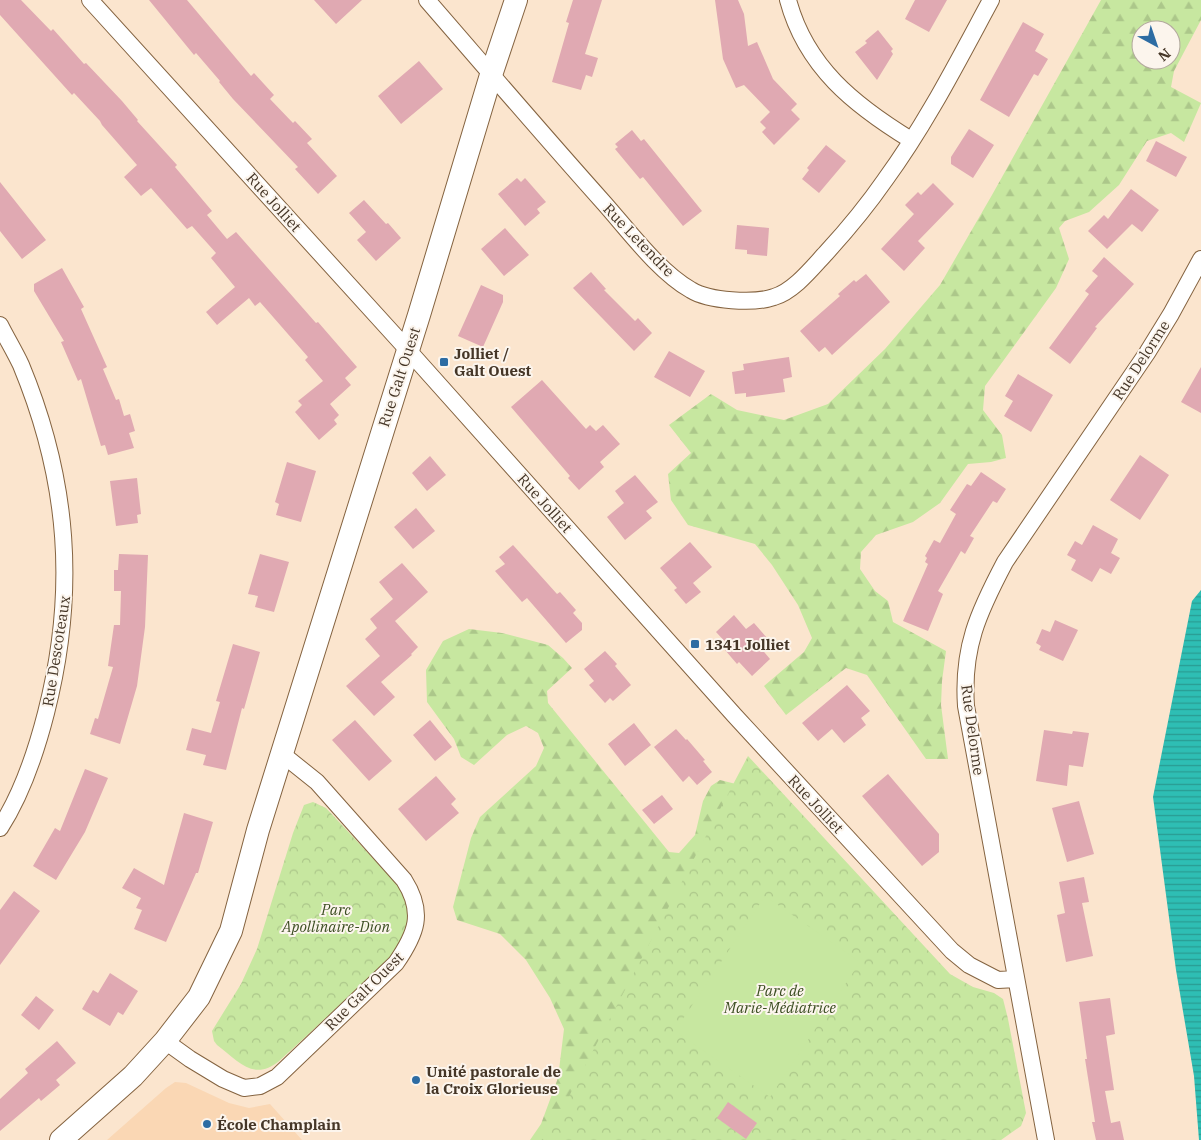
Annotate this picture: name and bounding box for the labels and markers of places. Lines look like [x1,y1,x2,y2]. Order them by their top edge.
place label: Jolliet / Galt Ouest [454,344,531,380]
marker: Jolliet / Galt Ouest [438,356,450,368]
place label: 1341 Jolliet [705,635,790,654]
marker: 1341 Jolliet [689,638,701,650]
place label: Unité pastorale de la Croix Glorieuse [426,1062,561,1098]
marker: Unité pastorale de la Croix Glorieuse [410,1074,422,1086]
place label: École Champlain [217,1115,341,1134]
marker: École Champlain [201,1118,213,1130]

